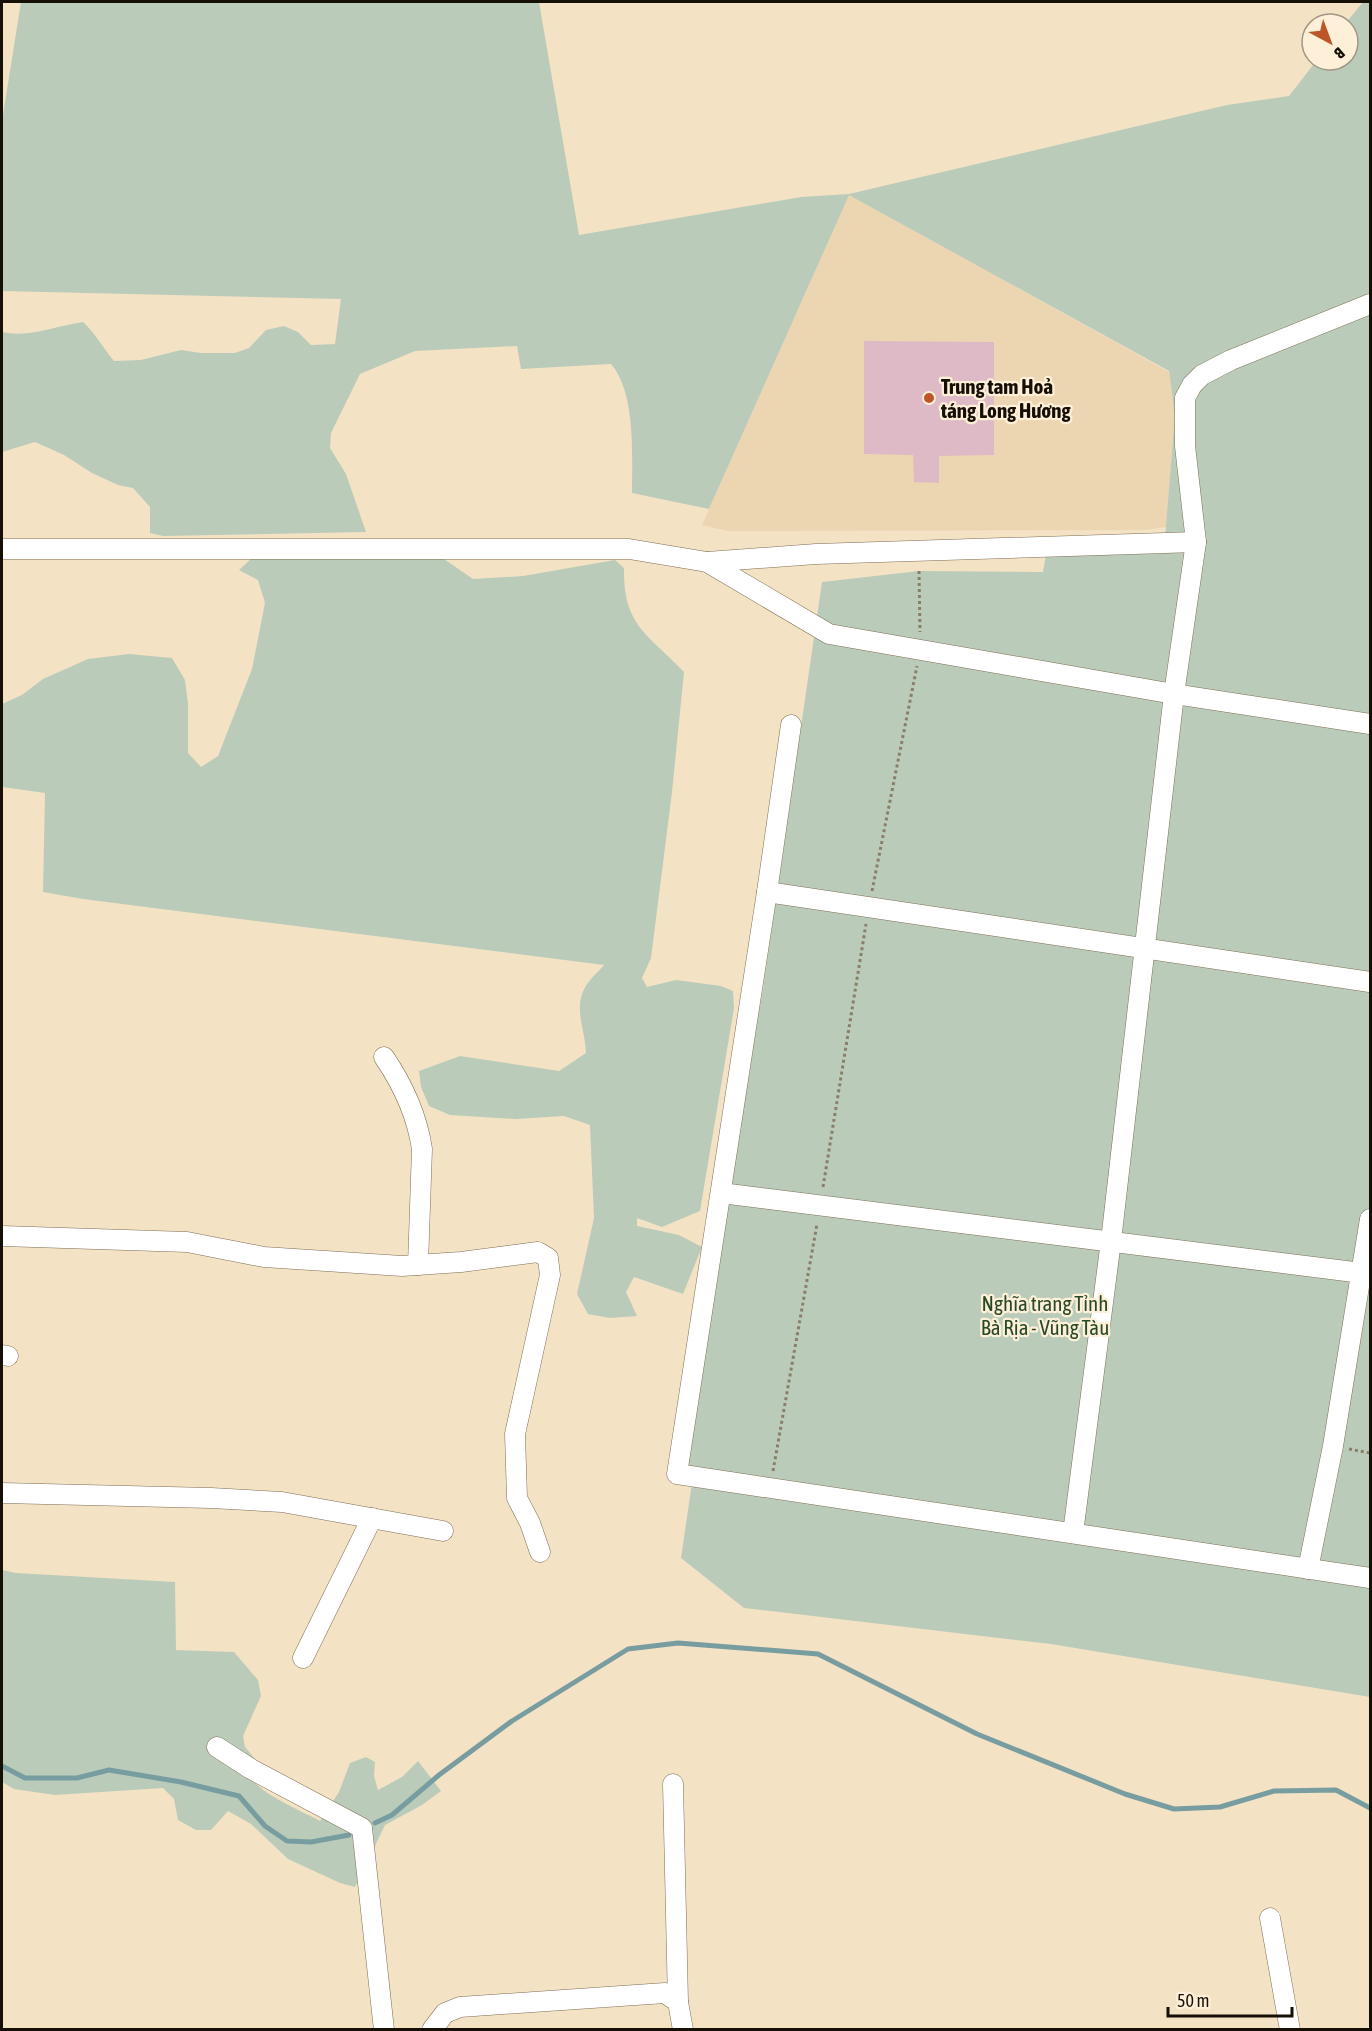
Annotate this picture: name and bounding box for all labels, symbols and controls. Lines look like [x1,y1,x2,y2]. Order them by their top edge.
north arrow [1300,12,1360,72]
text: B [1331,44,1349,63]
place label: Trung tam Hoả táng Long Hương [940,374,1071,422]
marker: Trung tam Hoả táng Long Hương [922,391,936,405]
park label: Nghĩa trang Tỉnh Bà Rịa - Vũng Tàu [981,1291,1109,1339]
scale bar [1168,1980,1292,2018]
text: 50 m [1177,1990,1209,2011]

